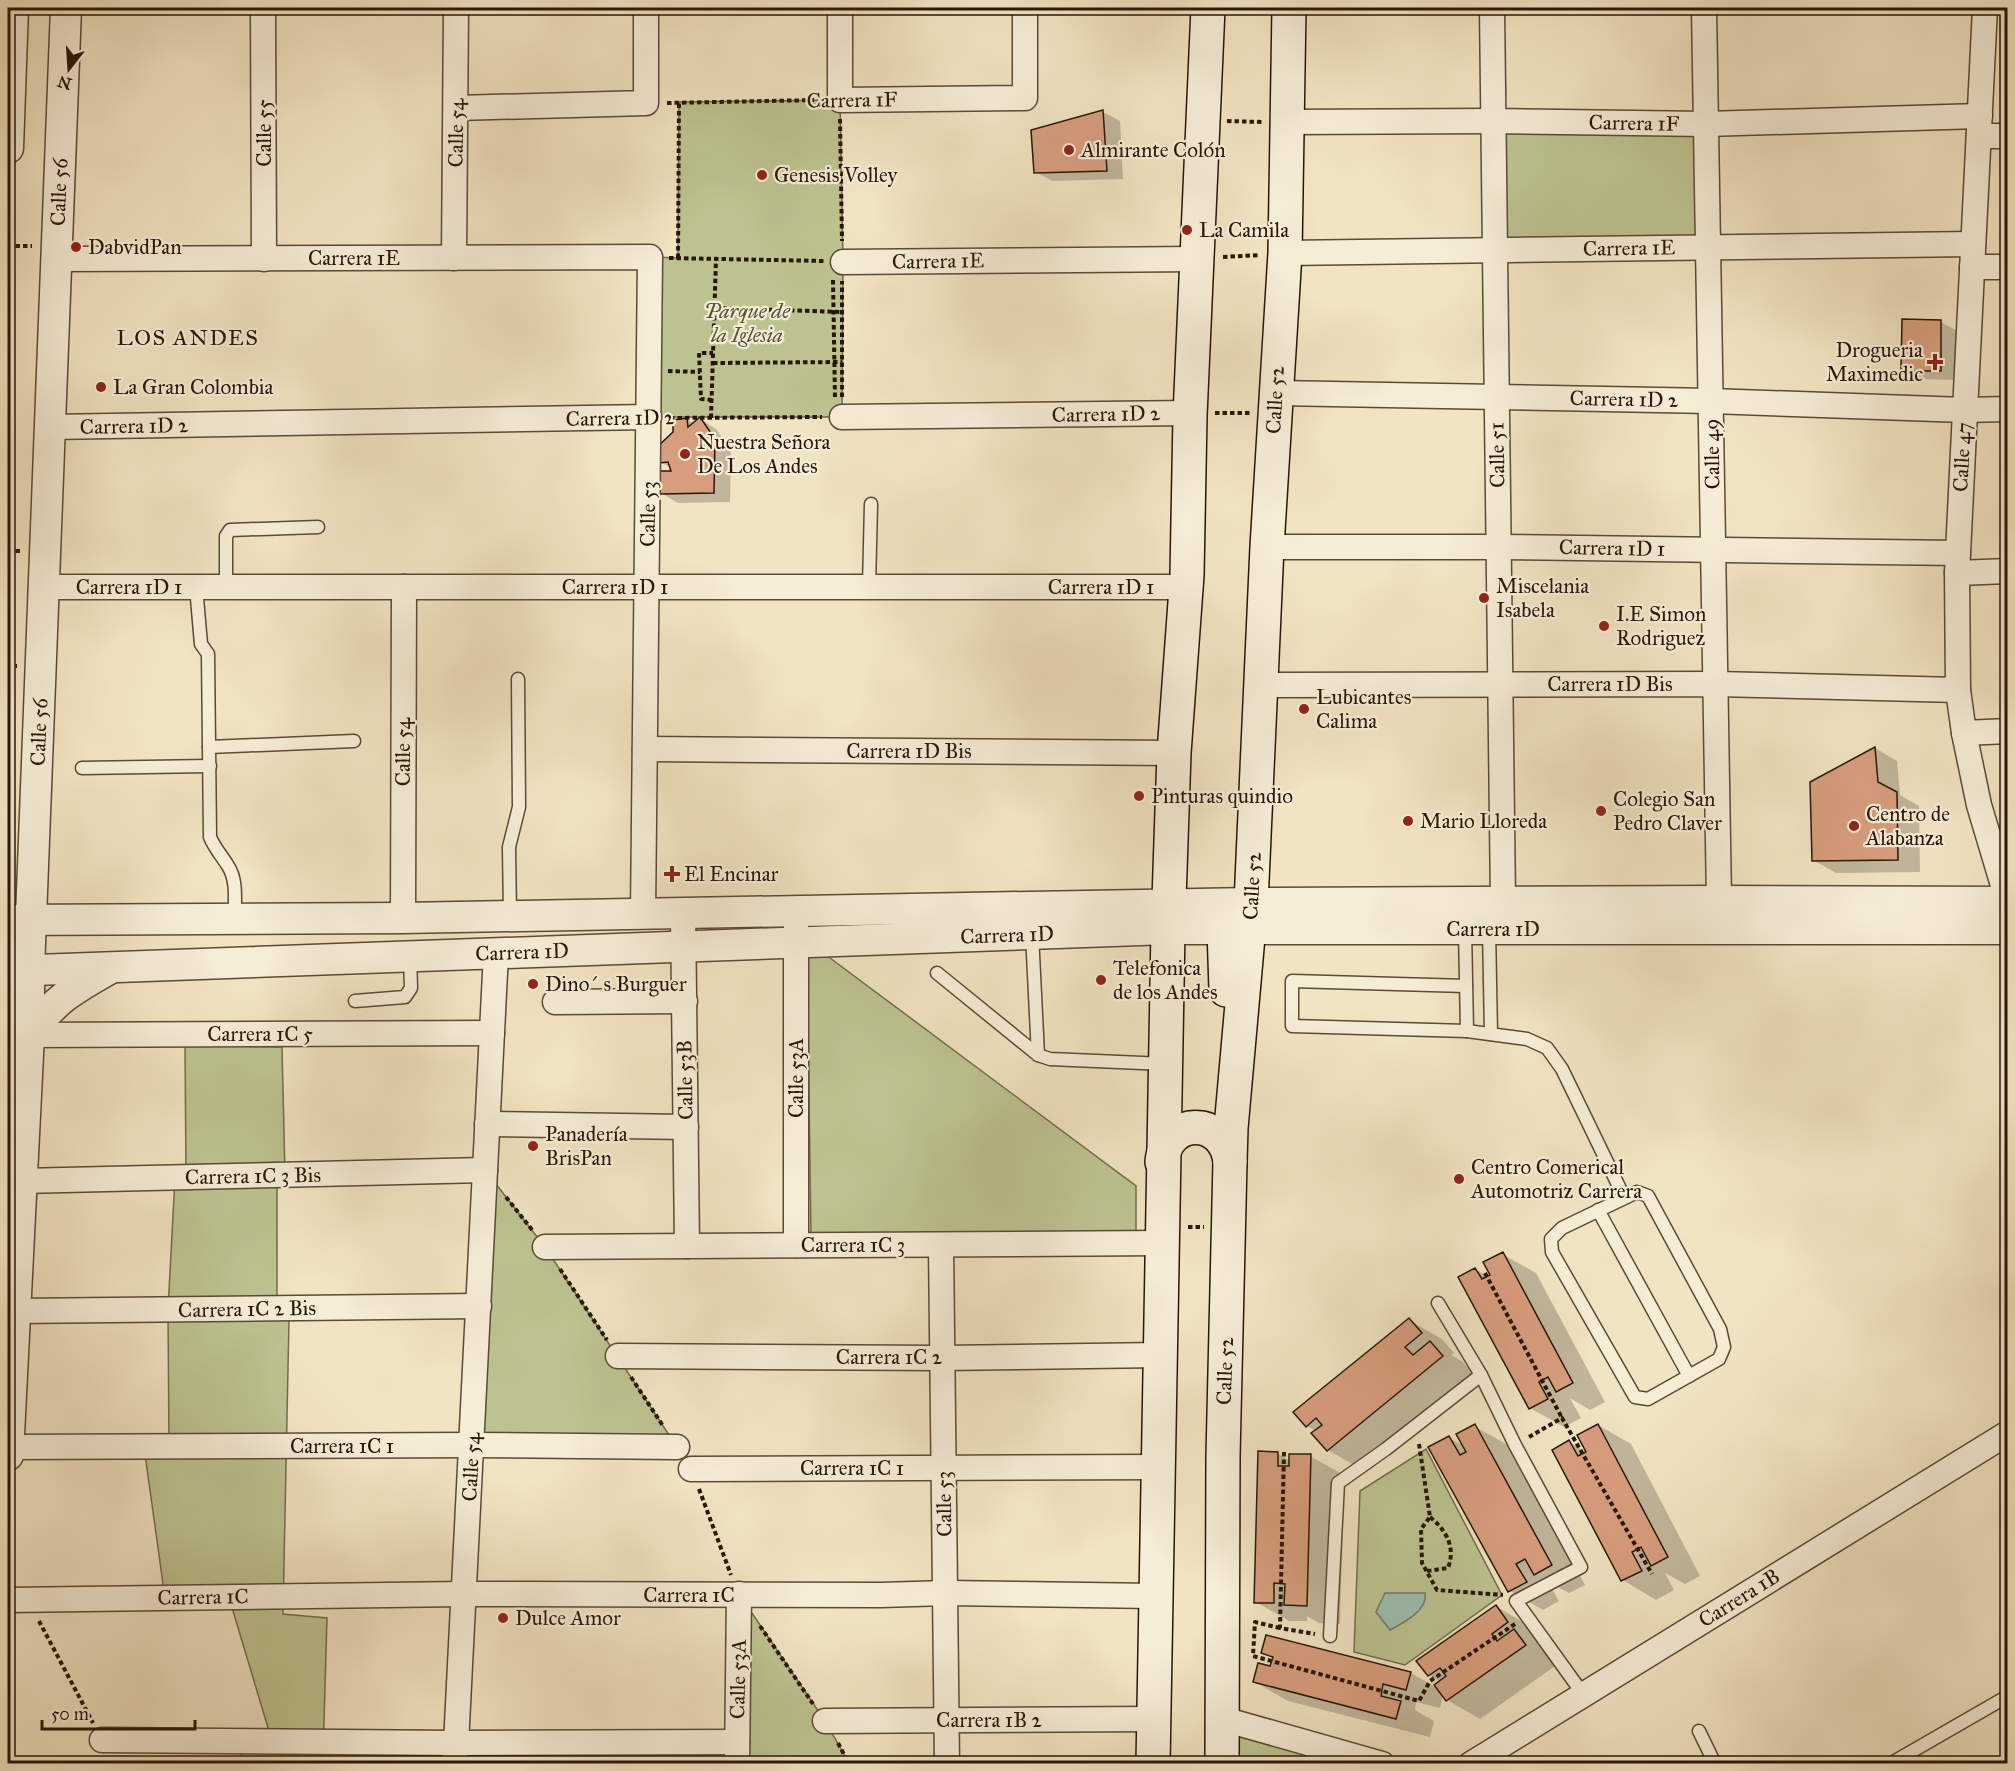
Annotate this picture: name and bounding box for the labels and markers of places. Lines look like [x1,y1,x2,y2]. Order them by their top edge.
place label: Almirante Colón [1080,137,1226,163]
marker: Almirante Colón [1062,143,1076,157]
place label: Genesis Volley [774,162,899,188]
marker: Genesis Volley [755,168,769,182]
place label: La Camila [1199,217,1289,243]
marker: La Camila [1180,223,1194,237]
place label: DabvidPan [88,234,182,260]
marker: DabvidPan [69,240,83,254]
place label: Drogueria Maximedic [1826,337,1923,387]
marker: Drogueria Maximedic [1928,355,1942,369]
place label: La Gran Colombia [113,374,274,400]
marker: La Gran Colombia [94,380,108,394]
place label: Nuestra Señora De Los Andes [697,429,831,479]
marker: Nuestra Señora De Los Andes [678,447,692,461]
place label: Miscelania Isabela [1496,573,1589,623]
marker: Miscelania Isabela [1477,591,1491,605]
place label: I.E Simon Rodriguez [1616,601,1706,651]
marker: I.E Simon Rodriguez [1597,619,1611,633]
place label: Lubicantes Calima [1316,684,1411,734]
marker: Lubicantes Calima [1297,702,1311,716]
place label: Pinturas quindio [1151,783,1293,809]
place label: Colegio San Pedro Claver [1613,786,1722,836]
marker: Pinturas quindio [1132,789,1146,803]
place label: Centro de Alabanza [1865,801,1950,851]
marker: Colegio San Pedro Claver [1594,804,1608,818]
place label: Mario Lloreda [1420,808,1547,834]
marker: Mario Lloreda [1401,814,1415,828]
marker: Centro de Alabanza [1847,819,1861,833]
place label: El Encinar [684,861,779,887]
marker: El Encinar [665,867,679,881]
place label: Telefonica de los Andes [1113,955,1218,1005]
place label: Dino´ s Burguer [545,971,687,997]
marker: Telefonica de los Andes [1094,973,1108,987]
marker: Dino´ s Burguer [526,977,540,991]
place label: Panadería BrisPan [545,1121,628,1171]
marker: Panadería BrisPan [526,1139,540,1153]
place label: Centro Comerical Automotriz Carrera [1470,1154,1642,1204]
marker: Centro Comerical Automotriz Carrera [1452,1172,1466,1186]
place label: Dulce Amor [515,1605,621,1631]
marker: Dulce Amor [496,1611,510,1625]

